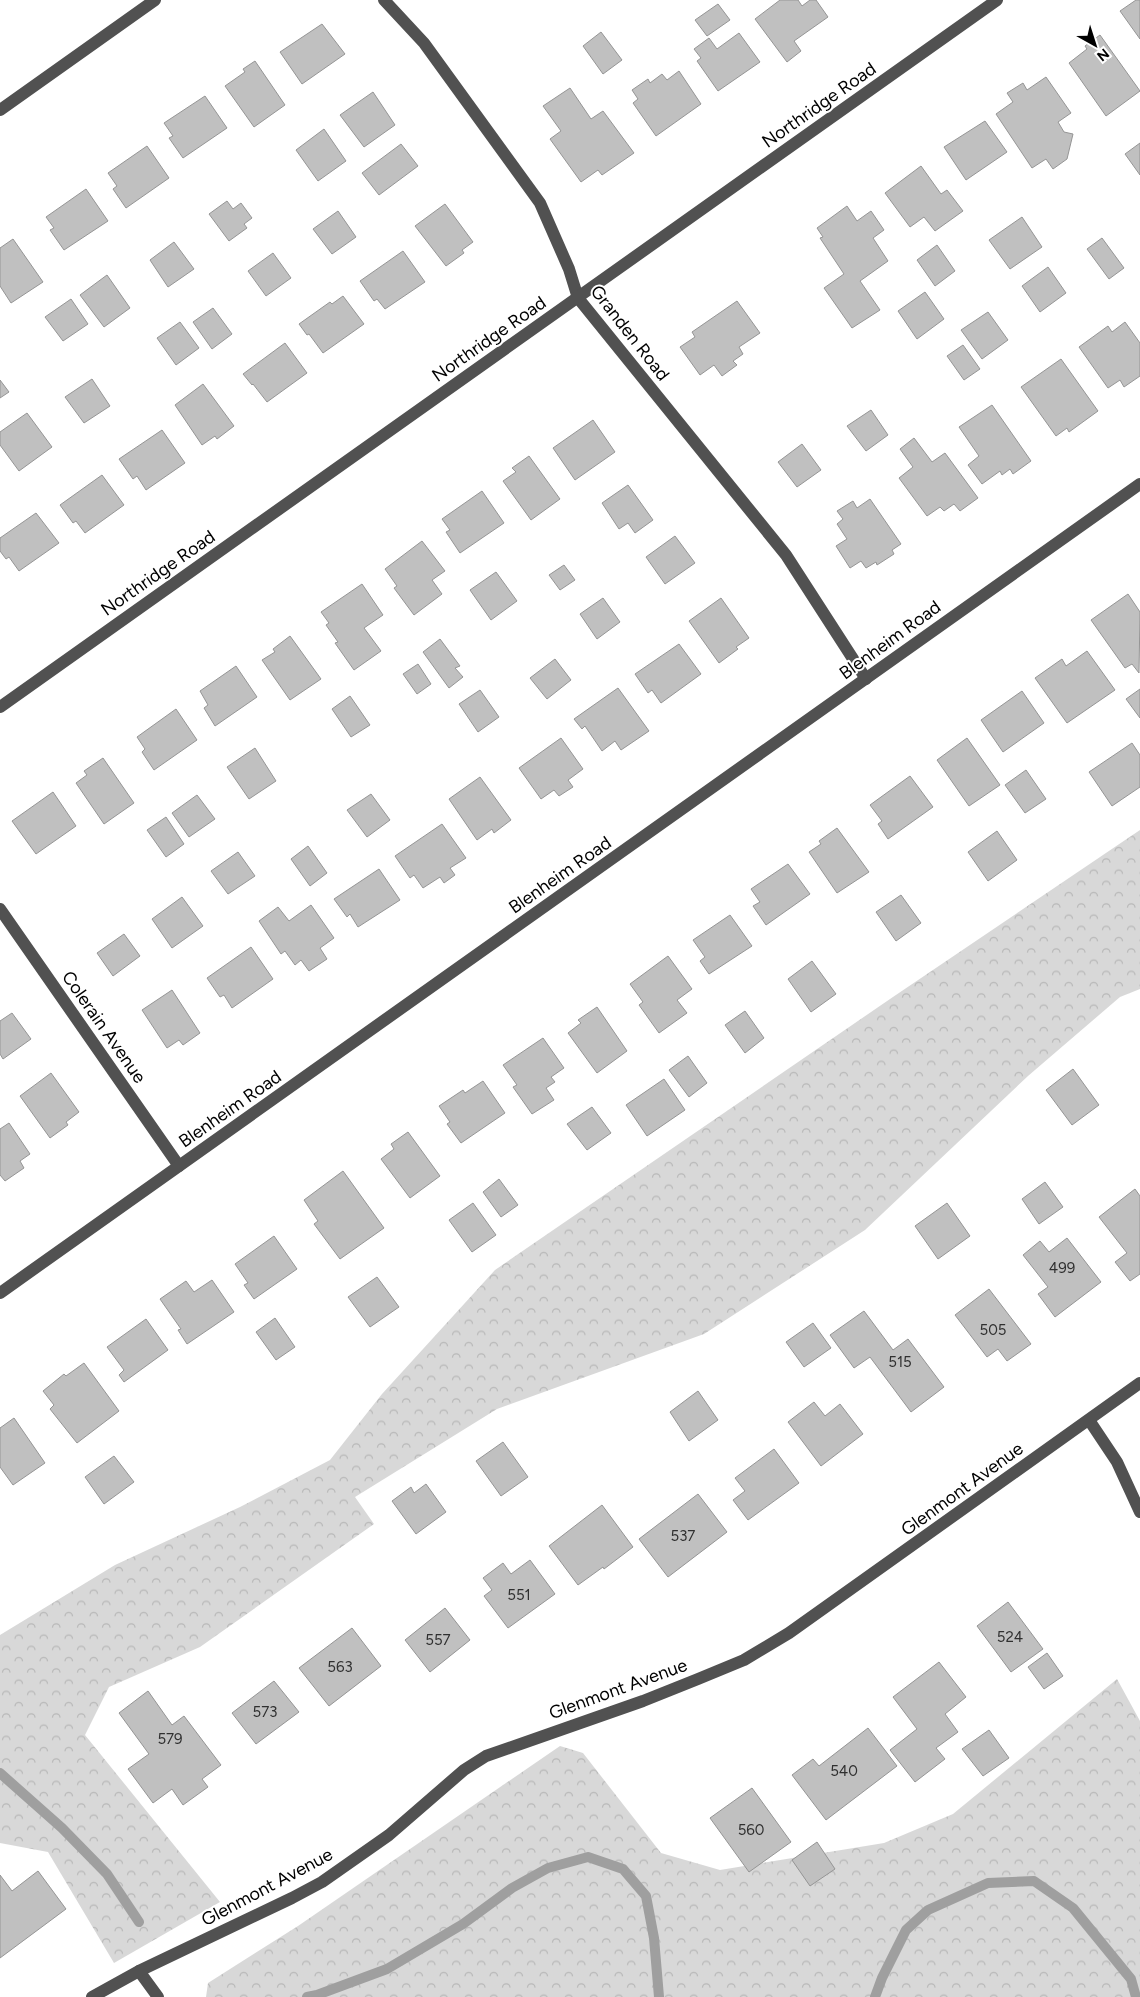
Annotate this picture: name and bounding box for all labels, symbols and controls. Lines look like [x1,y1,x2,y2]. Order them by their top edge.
north arrow [1070,20,1120,70]
text: N [1093,45,1112,65]
street label: Northridge Road [758,57,880,153]
street label: Granden Road [586,281,674,385]
street label: Northridge Road [428,291,550,387]
street label: Northridge Road [97,525,219,621]
street label: Blenheim Road [835,596,945,684]
street label: Blenheim Road [505,832,615,918]
street label: Colerain Avenue [57,967,151,1088]
street label: Blenheim Road [175,1066,285,1152]
house number: 499 [1049,1259,1075,1277]
house number: 505 [980,1321,1006,1339]
house number: 515 [888,1353,912,1371]
street label: Glenmont Avenue [897,1437,1027,1541]
house number: 537 [671,1527,695,1545]
house number: 551 [507,1586,531,1604]
house number: 524 [997,1628,1023,1646]
house number: 557 [425,1631,451,1649]
street label: Glenmont Avenue [546,1654,690,1724]
house number: 563 [327,1658,353,1676]
house number: 573 [253,1703,277,1721]
house number: 579 [157,1730,183,1748]
house number: 540 [830,1762,858,1780]
house number: 560 [738,1821,764,1839]
street label: Glenmont Avenue [198,1843,337,1931]

